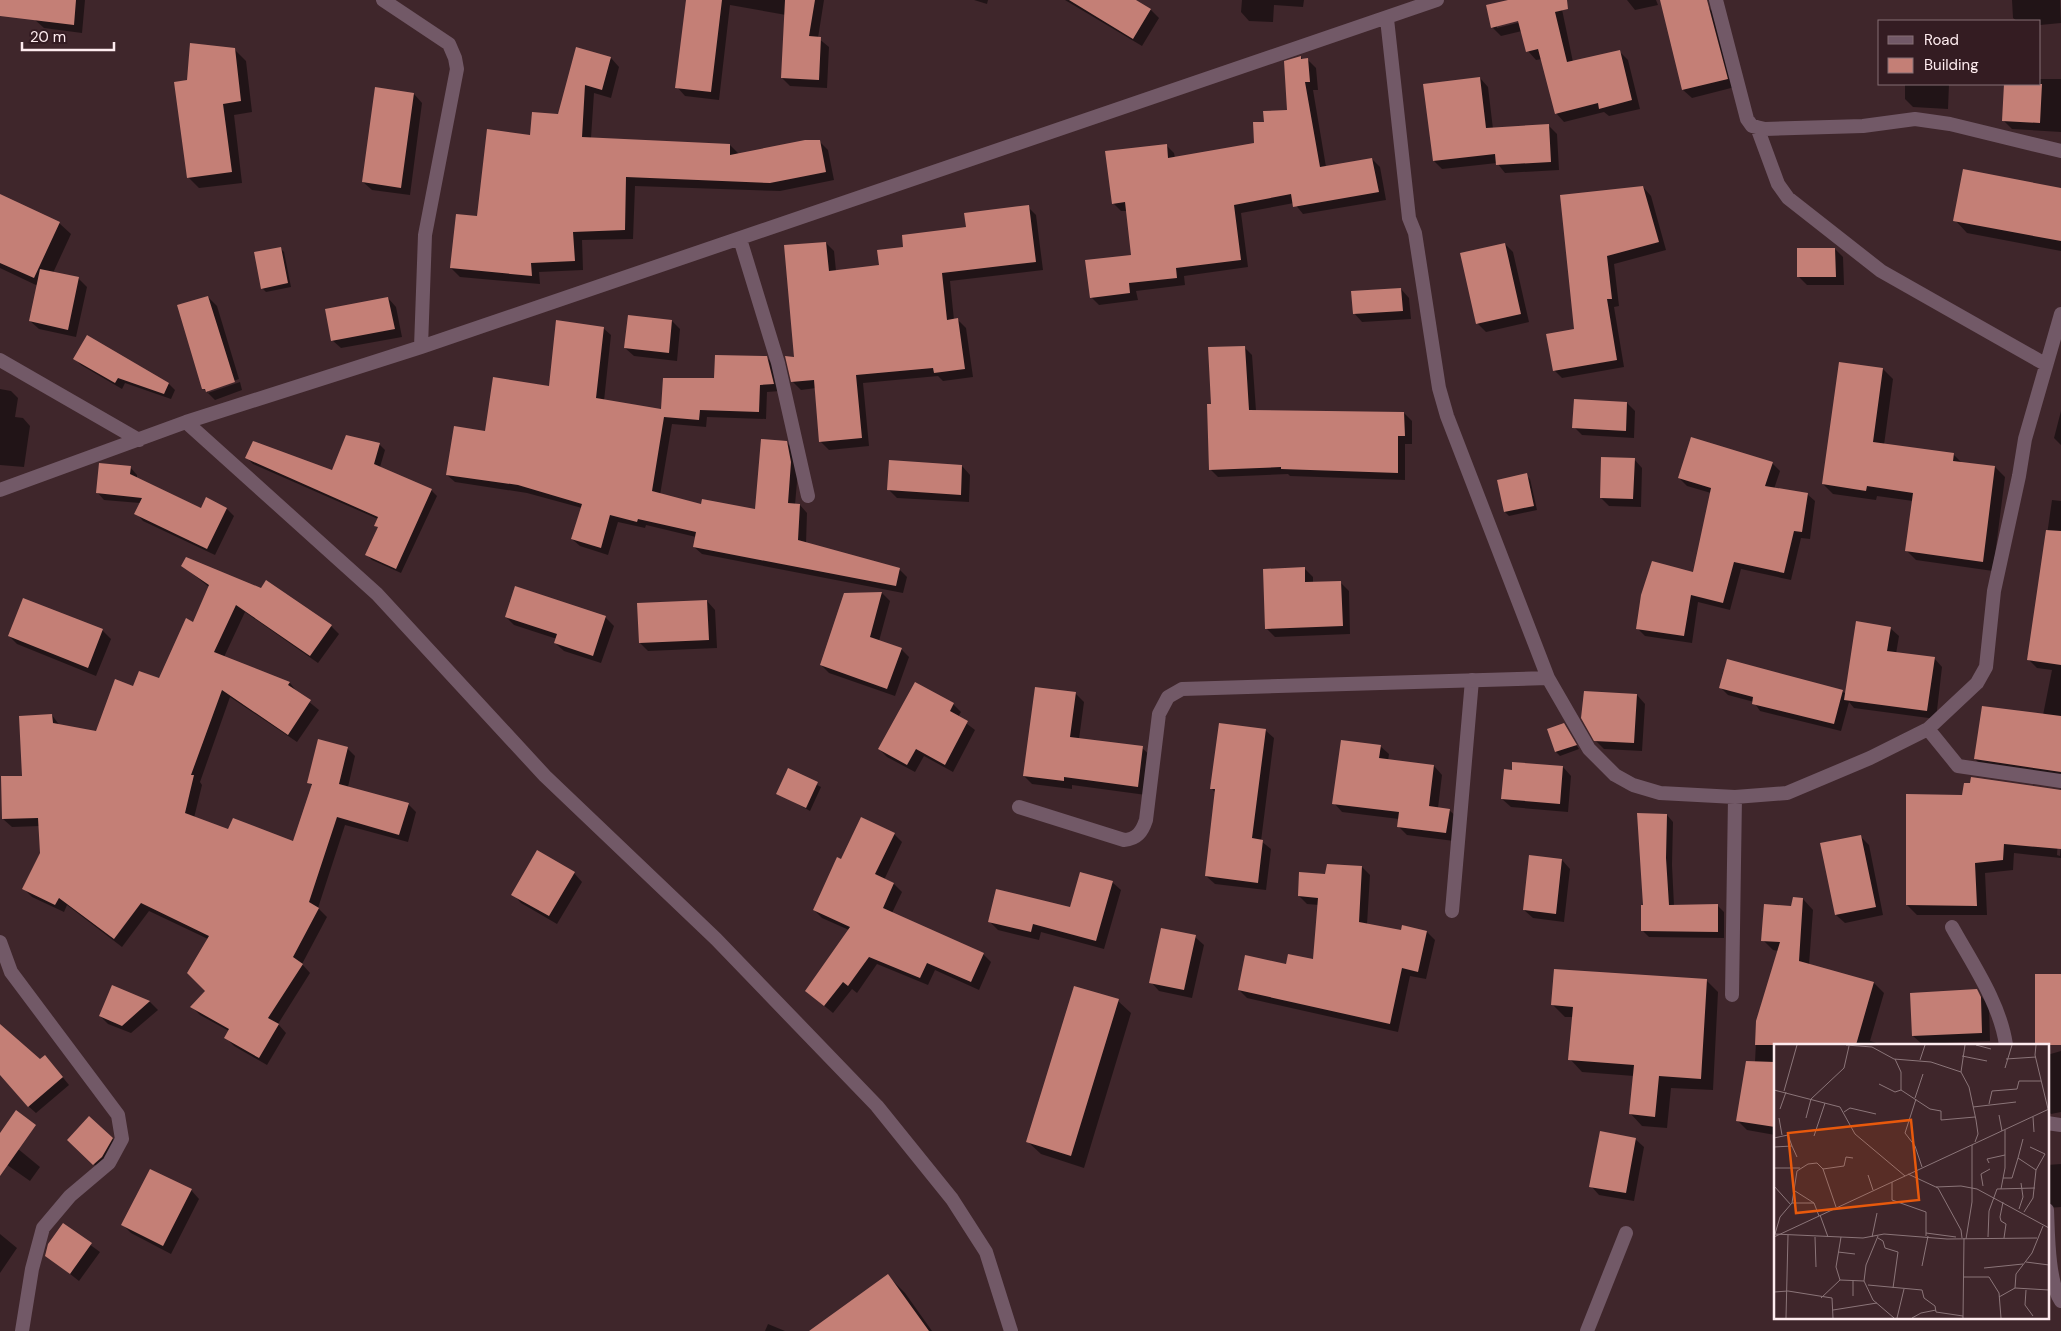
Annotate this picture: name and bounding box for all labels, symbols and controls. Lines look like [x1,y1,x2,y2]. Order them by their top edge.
scale bar [22,20,115,52]
legend [1878,20,2041,85]
text: 20 m [30,27,66,47]
text: Road [1924,30,1959,50]
text: Building [1924,55,1979,75]
inset map [1774,1044,2048,1318]

